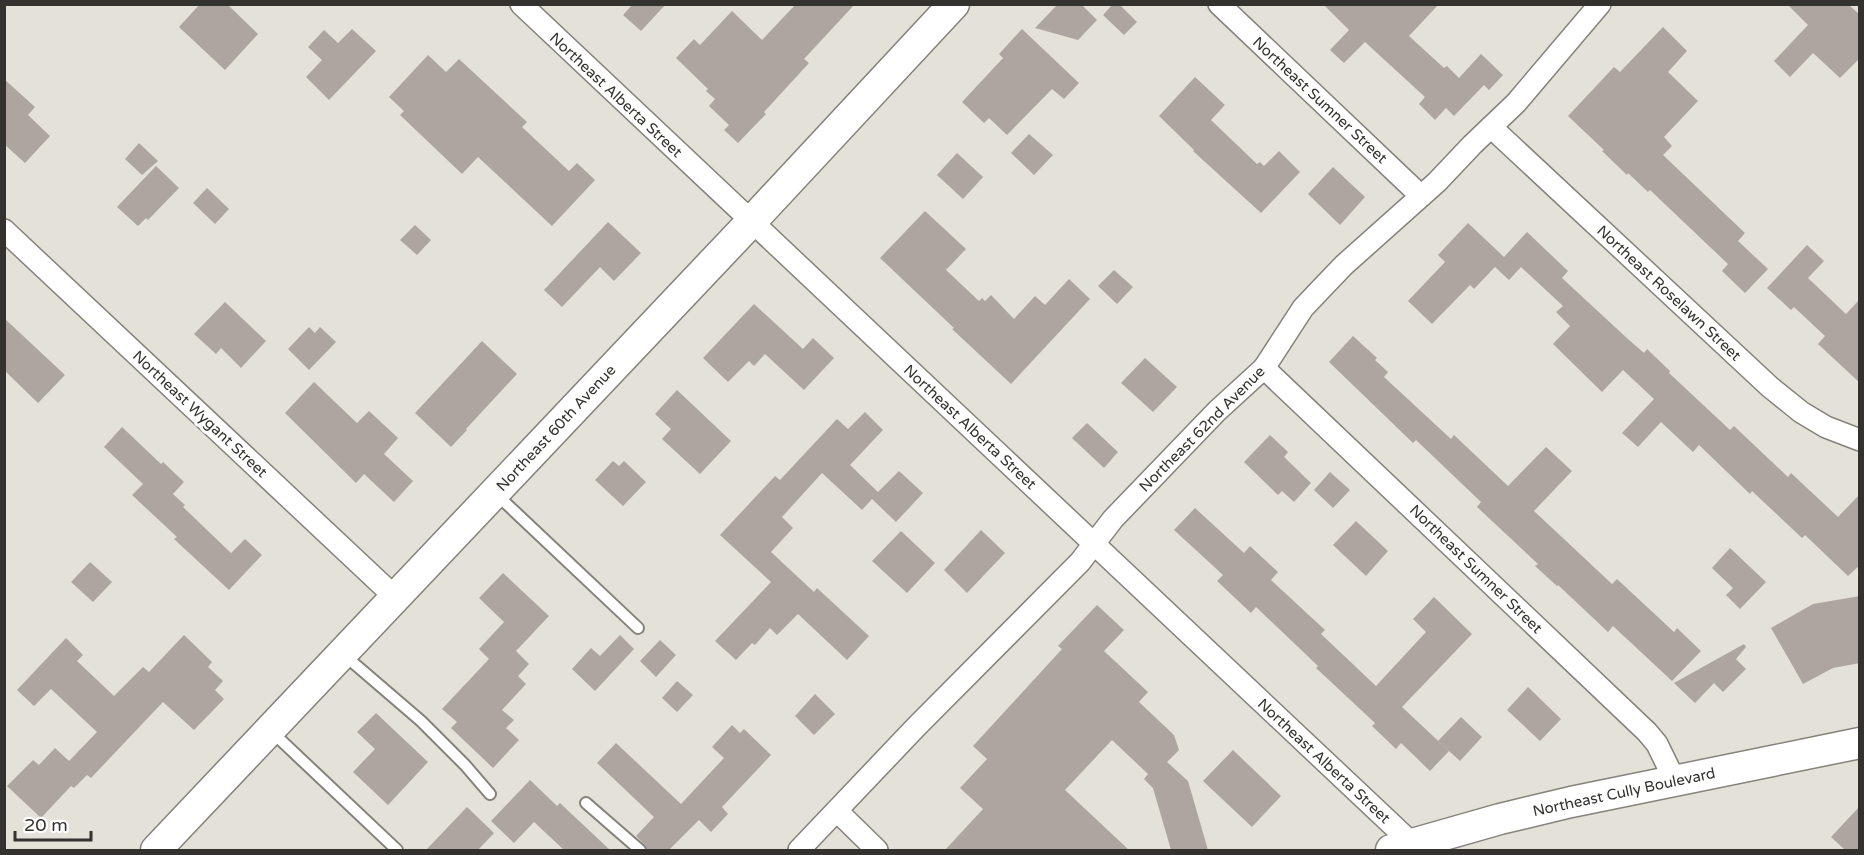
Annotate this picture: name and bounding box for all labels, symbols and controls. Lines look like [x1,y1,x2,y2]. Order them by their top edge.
street label: Northeast Alberta Street [546,29,686,161]
street label: Northeast Sumner Street [1249,33,1391,167]
street label: Northeast Roselawn Street [1593,221,1745,365]
street label: Northeast Wygant Street [129,347,271,481]
street label: Northeast 60th Avenue [493,361,619,495]
street label: Northeast Alberta Street [900,361,1040,493]
street label: Northeast 62nd Avenue [1135,362,1269,496]
street label: Northeast Sumner Street [1406,501,1546,637]
street label: Northeast Alberta Street [1254,695,1394,827]
street label: Northeast Cully Boulevard [1531,764,1717,820]
scale bar [15,804,92,842]
text: 20 m [24,814,68,836]

